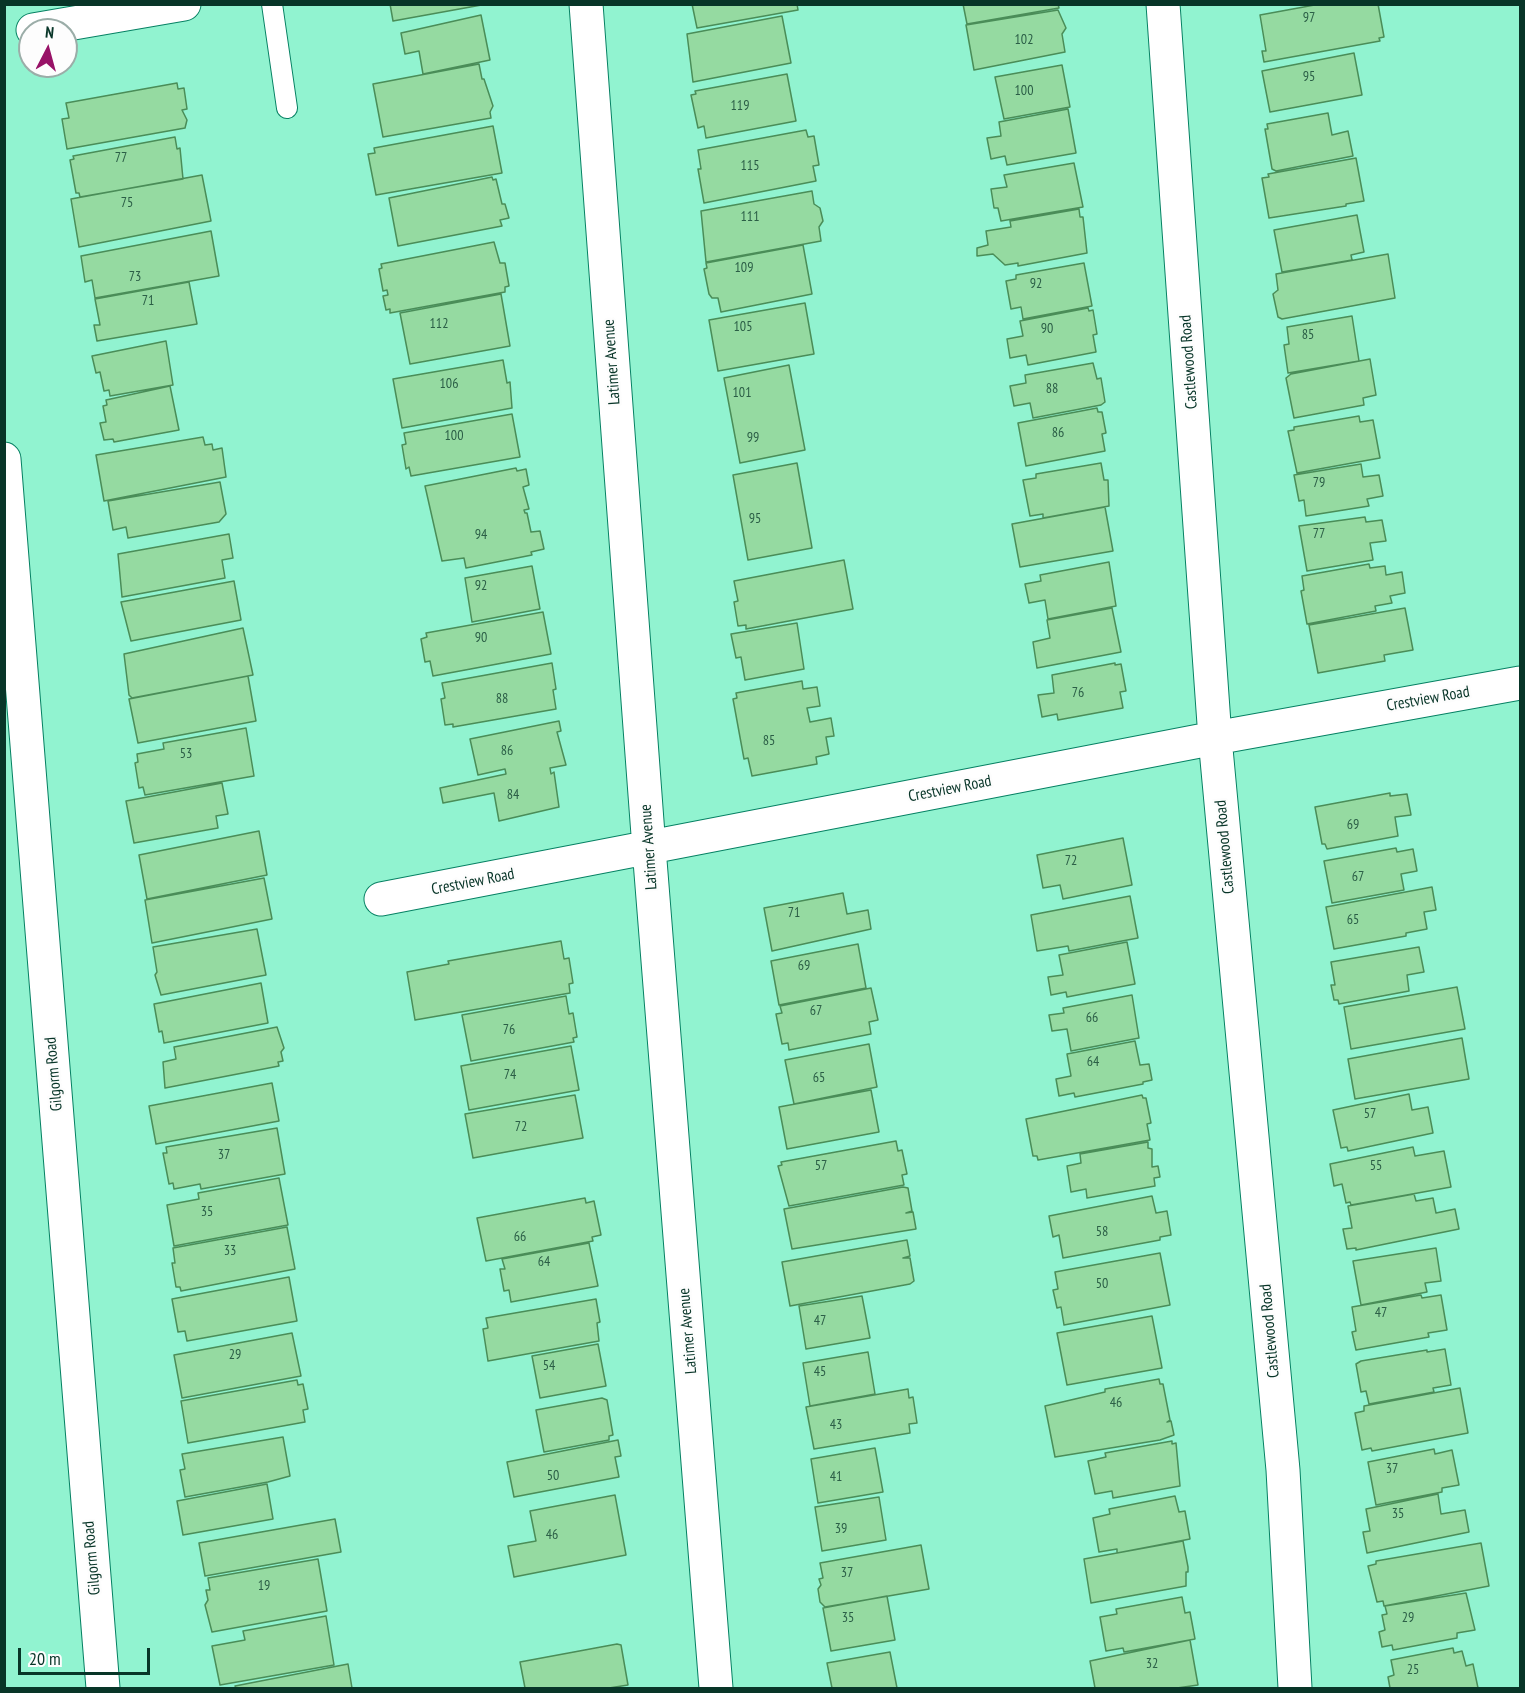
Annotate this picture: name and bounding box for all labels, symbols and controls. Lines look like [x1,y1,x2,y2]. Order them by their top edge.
house number: 97 [1303,10,1315,26]
north arrow [18,18,78,78]
text: N [44,22,55,42]
house number: 102 [1015,32,1033,48]
house number: 95 [1303,69,1315,85]
house number: 100 [1015,83,1033,99]
house number: 119 [731,98,749,114]
house number: 77 [115,150,127,166]
house number: 115 [741,158,759,174]
house number: 75 [121,195,133,211]
house number: 111 [741,209,759,225]
house number: 109 [735,260,753,276]
house number: 73 [129,269,141,285]
house number: 92 [1030,276,1042,292]
house number: 71 [142,293,154,309]
street label: Castlewood Road [1176,314,1202,410]
house number: 112 [430,316,448,332]
street label: Latimer Avenue [599,318,625,406]
house number: 105 [734,319,752,335]
house number: 90 [1041,321,1053,337]
house number: 85 [1302,327,1314,343]
house number: 106 [440,376,458,392]
house number: 88 [1046,381,1058,397]
house number: 101 [733,385,751,401]
house number: 86 [1052,425,1064,441]
house number: 100 [445,428,463,444]
house number: 99 [747,430,759,446]
house number: 79 [1313,475,1325,491]
house number: 95 [749,511,761,527]
house number: 77 [1313,526,1325,542]
house number: 94 [475,527,487,543]
house number: 92 [475,578,487,594]
house number: 90 [475,630,487,646]
street label: Crestview Road [1385,682,1471,716]
house number: 76 [1072,685,1084,701]
house number: 88 [496,691,508,707]
house number: 85 [763,733,775,749]
house number: 86 [501,743,513,759]
house number: 53 [180,746,192,762]
street label: Crestview Road [907,772,993,806]
house number: 84 [507,787,519,803]
street label: Castlewood Road [1211,799,1239,895]
street label: Latimer Avenue [636,803,662,891]
house number: 69 [1347,817,1359,833]
house number: 72 [1065,853,1077,869]
street label: Crestview Road [430,865,516,899]
house number: 67 [1352,869,1364,885]
house number: 71 [788,905,800,921]
house number: 65 [1347,912,1359,928]
house number: 69 [798,958,810,974]
house number: 67 [810,1003,822,1019]
house number: 66 [1086,1010,1098,1026]
house number: 76 [503,1022,515,1038]
street label: Gilgorm Road [41,1036,67,1112]
house number: 64 [1087,1054,1099,1070]
house number: 74 [504,1067,516,1083]
house number: 65 [813,1070,825,1086]
house number: 57 [1364,1106,1376,1122]
house number: 72 [515,1119,527,1135]
house number: 37 [218,1147,230,1163]
house number: 57 [815,1158,827,1174]
house number: 55 [1370,1158,1382,1174]
house number: 35 [201,1204,213,1220]
house number: 58 [1096,1224,1108,1240]
house number: 66 [514,1229,526,1245]
house number: 33 [224,1243,236,1259]
house number: 64 [538,1254,550,1270]
house number: 50 [1096,1276,1108,1292]
street label: Castlewood Road [1256,1283,1284,1379]
street label: Latimer Avenue [675,1287,701,1375]
house number: 47 [1375,1305,1387,1321]
house number: 47 [814,1313,826,1329]
house number: 29 [229,1347,241,1363]
house number: 54 [543,1358,555,1374]
house number: 45 [814,1364,826,1380]
house number: 46 [1110,1395,1122,1411]
house number: 43 [830,1417,842,1433]
house number: 37 [1386,1461,1398,1477]
house number: 50 [547,1468,559,1484]
house number: 41 [830,1469,842,1485]
house number: 35 [1392,1506,1404,1522]
street label: Gilgorm Road [79,1520,105,1596]
house number: 39 [835,1521,847,1537]
house number: 46 [546,1527,558,1543]
house number: 37 [841,1565,853,1581]
house number: 19 [258,1578,270,1594]
house number: 35 [842,1610,854,1626]
house number: 29 [1402,1610,1414,1626]
scale bar [21,1636,153,1674]
text: 20 m [29,1647,61,1670]
house number: 32 [1146,1656,1158,1672]
house number: 25 [1407,1662,1419,1678]

